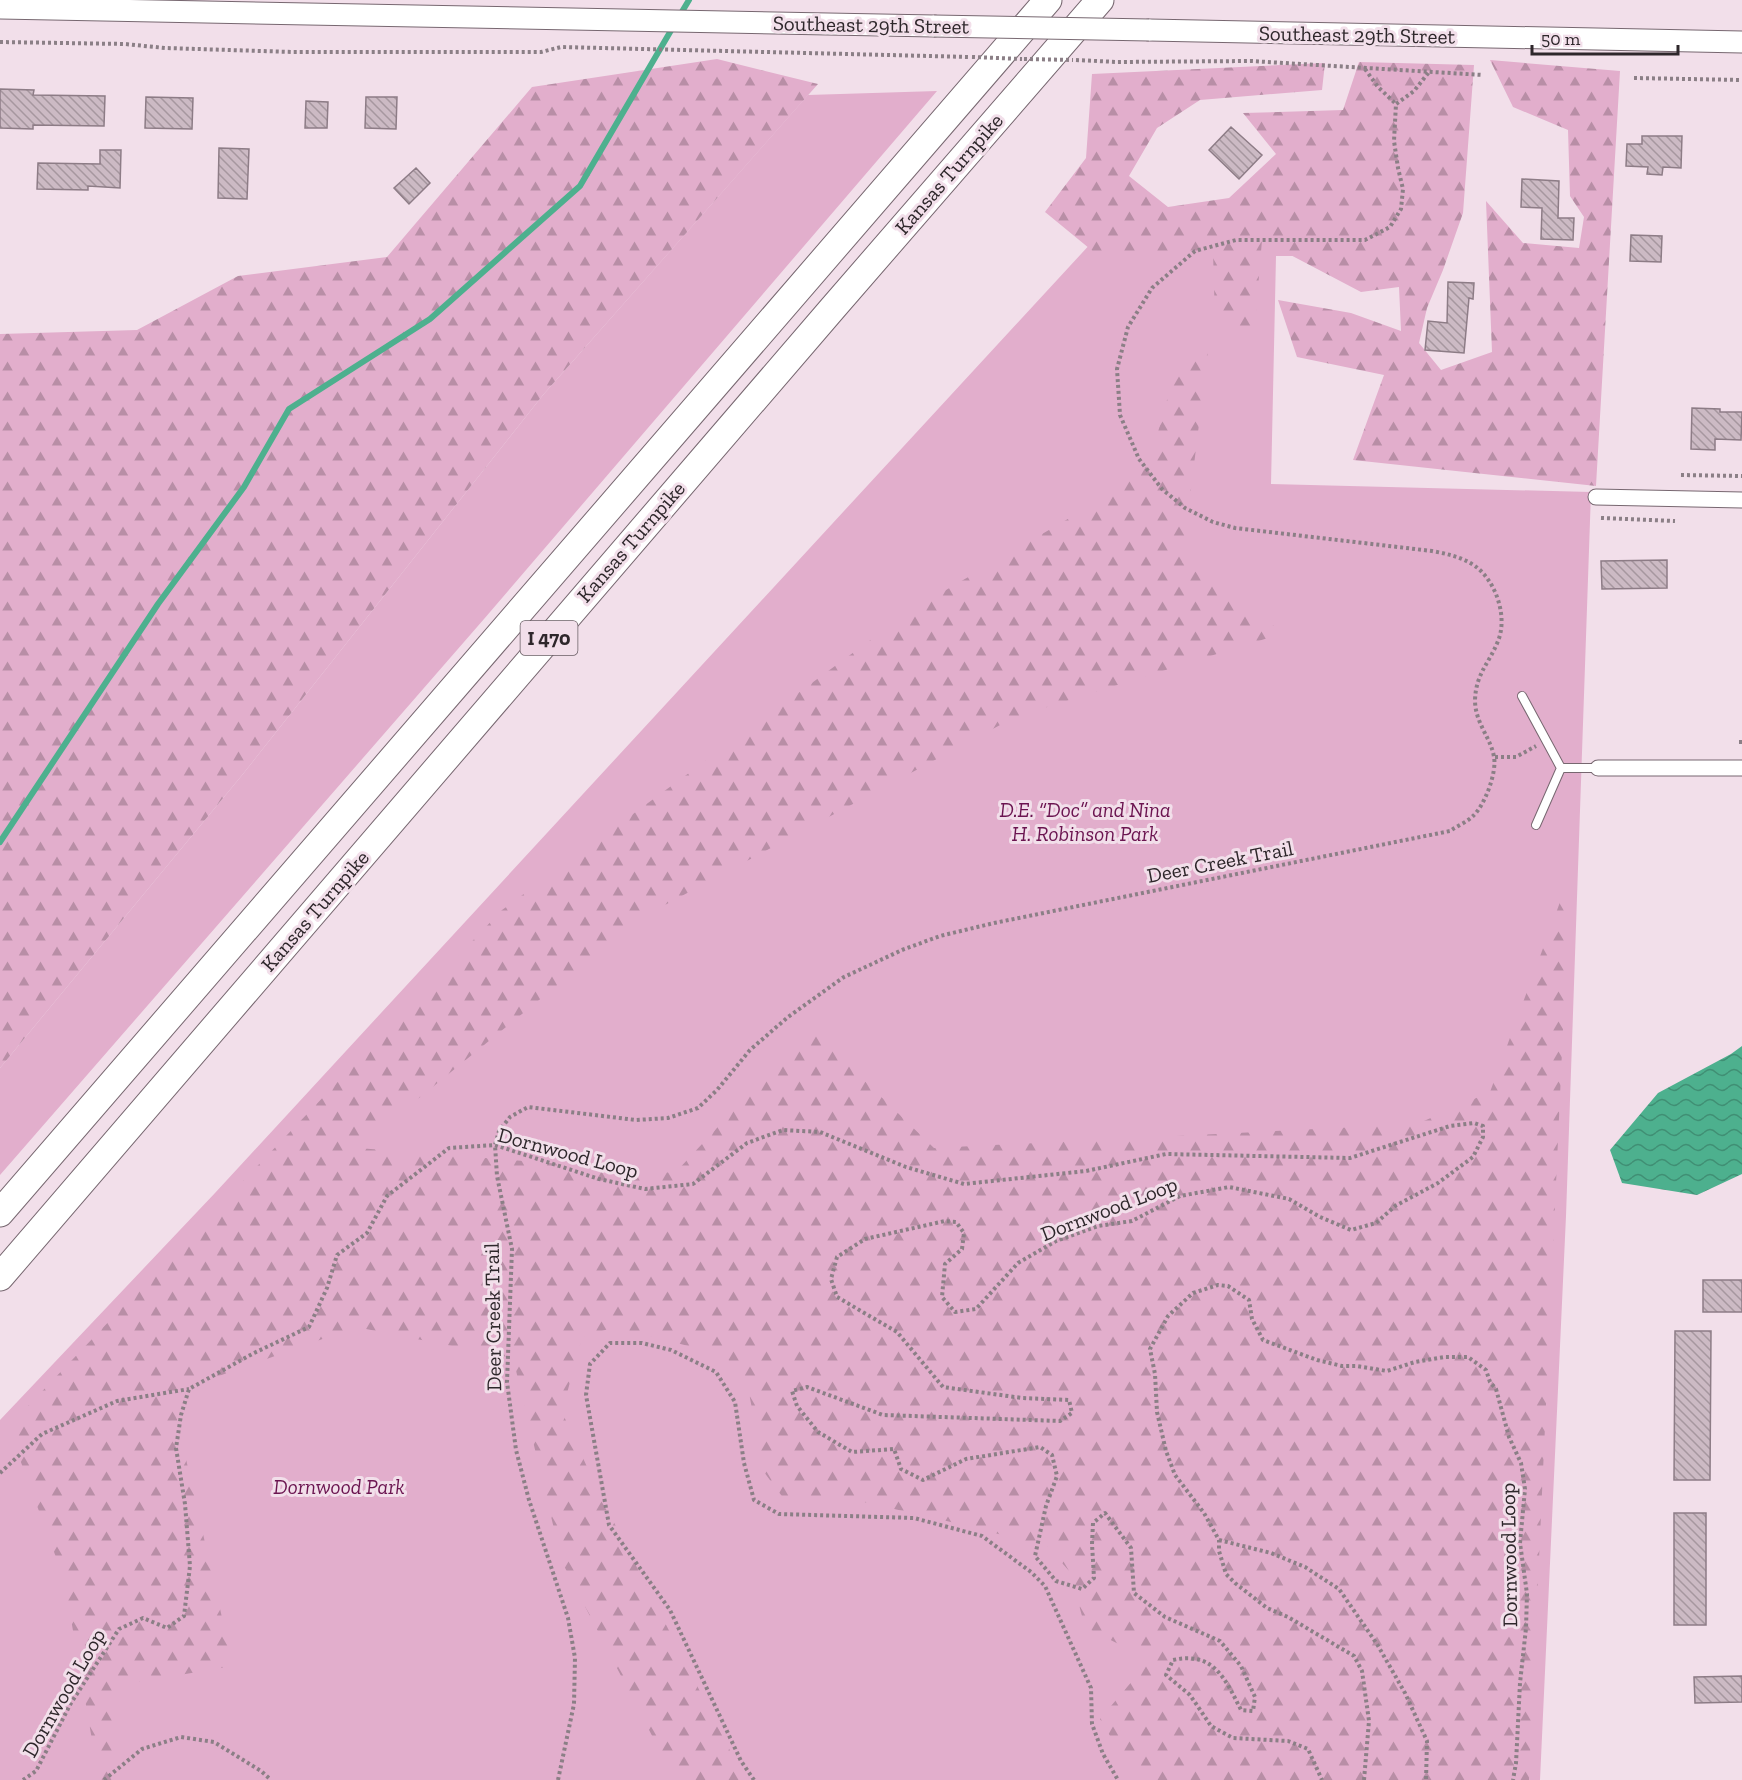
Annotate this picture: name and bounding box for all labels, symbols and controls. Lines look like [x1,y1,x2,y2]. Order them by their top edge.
street label: Southeast 29th Street [773,10,970,39]
scale bar [1532,18,1678,56]
street label: Southeast 29th Street [1259,20,1456,49]
text: 50 m [1541,28,1581,50]
street label: Kansas Turnpike [889,108,1008,239]
street label: Kansas Turnpike [571,476,690,607]
road number: I 470 [520,621,578,655]
park label: D.E. “Doc” and Nina H. Robinson Park [999,797,1171,846]
street label: Deer Creek Trail [1145,835,1296,888]
street label: Kansas Turnpike [255,845,374,976]
street label: Dornwood Loop [495,1122,641,1183]
street label: Dornwood Loop [1037,1171,1181,1246]
street label: Deer Creek Trail [479,1242,506,1391]
park label: Dornwood Park [273,1474,405,1499]
street label: Dornwood Loop [1495,1483,1522,1627]
street label: Dornwood Loop [17,1624,110,1761]

